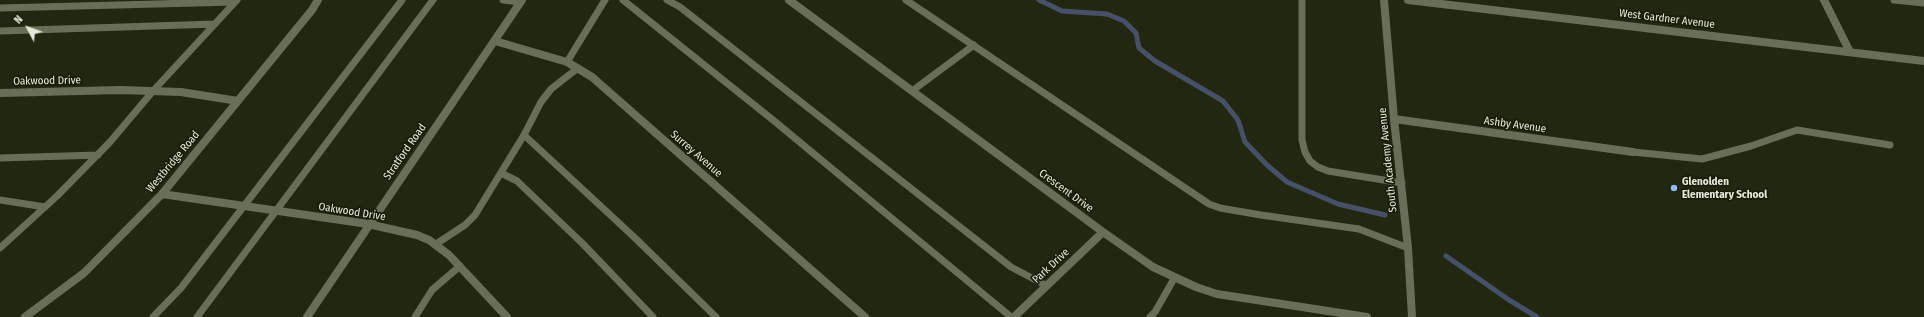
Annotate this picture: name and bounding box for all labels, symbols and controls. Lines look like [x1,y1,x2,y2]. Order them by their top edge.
street label: West Gardner Avenue [1618,7,1716,31]
north arrow [8,8,48,48]
text: N [11,13,26,27]
street label: Oakwood Drive [13,74,81,88]
street label: South Academy Avenue [1376,107,1400,213]
street label: Ashby Avenue [1483,114,1547,136]
street label: Stratford Road [381,121,429,183]
street label: Surrey Avenue [667,128,725,180]
street label: Westbridge Road [144,129,202,195]
street label: Crescent Drive [1036,167,1096,215]
place label: Glenolden Elementary School [1682,175,1767,201]
marker: Glenolden Elementary School [1669,183,1679,193]
street label: Oakwood Drive [317,200,387,224]
street label: Park Drive [1030,246,1072,286]

